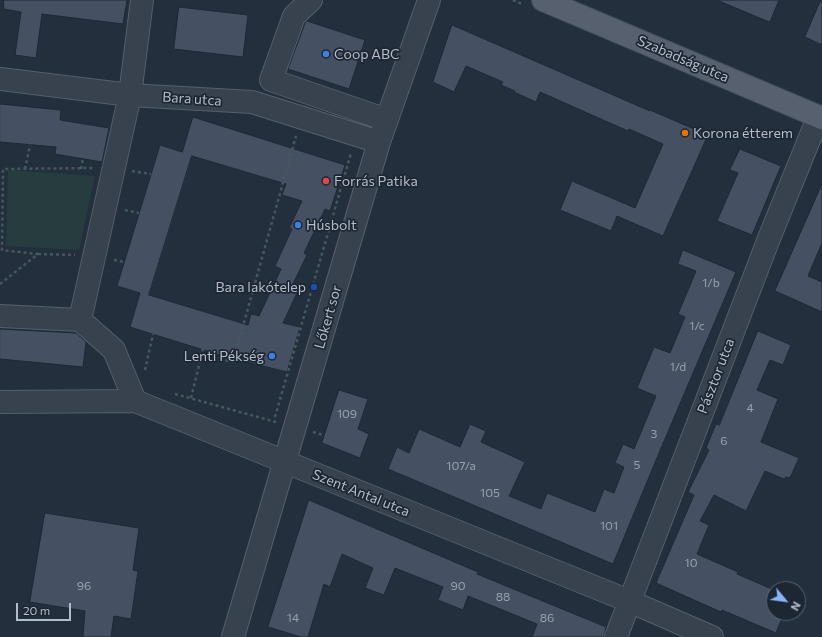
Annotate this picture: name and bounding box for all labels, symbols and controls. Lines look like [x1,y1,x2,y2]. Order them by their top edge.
street label: Szabadság utca [635,32,731,86]
place label: Coop ABC [334,46,400,62]
marker: Coop ABC [321,49,331,59]
street label: Bara utca [162,89,222,109]
place label: Korona étterem [693,125,793,141]
marker: Korona étterem [680,128,690,138]
place label: Forrás Patika [334,173,418,189]
marker: Forrás Patika [321,176,331,186]
place label: Húsbolt [306,217,357,233]
marker: Húsbolt [293,220,303,230]
house number: 1/b [702,276,720,290]
place label: Bara lakótelep [216,279,306,295]
marker: Bara lakótelep [309,282,319,292]
street label: Lőkert sor [311,283,345,351]
house number: 1/c [689,319,705,333]
street label: Pásztor utca [694,336,738,416]
place label: Lenti Pékség [184,348,264,364]
marker: Lenti Pékség [267,351,277,361]
house number: 1/d [670,360,686,374]
house number: 4 [746,401,754,415]
house number: 109 [337,407,357,421]
house number: 3 [651,427,657,441]
house number: 6 [720,434,728,448]
house number: 5 [634,458,640,472]
house number: 107/a [446,459,476,473]
street label: Szent Antal utca [310,466,412,520]
house number: 105 [480,486,500,500]
house number: 101 [600,519,618,533]
house number: 10 [685,556,697,570]
house number: 96 [77,579,91,593]
house number: 90 [450,579,466,593]
north arrow [766,581,806,621]
house number: 88 [496,590,510,604]
scale bar [18,595,73,621]
text: N [788,600,804,613]
text: 20 m [23,603,50,617]
house number: 14 [287,611,299,625]
house number: 86 [540,611,554,625]

